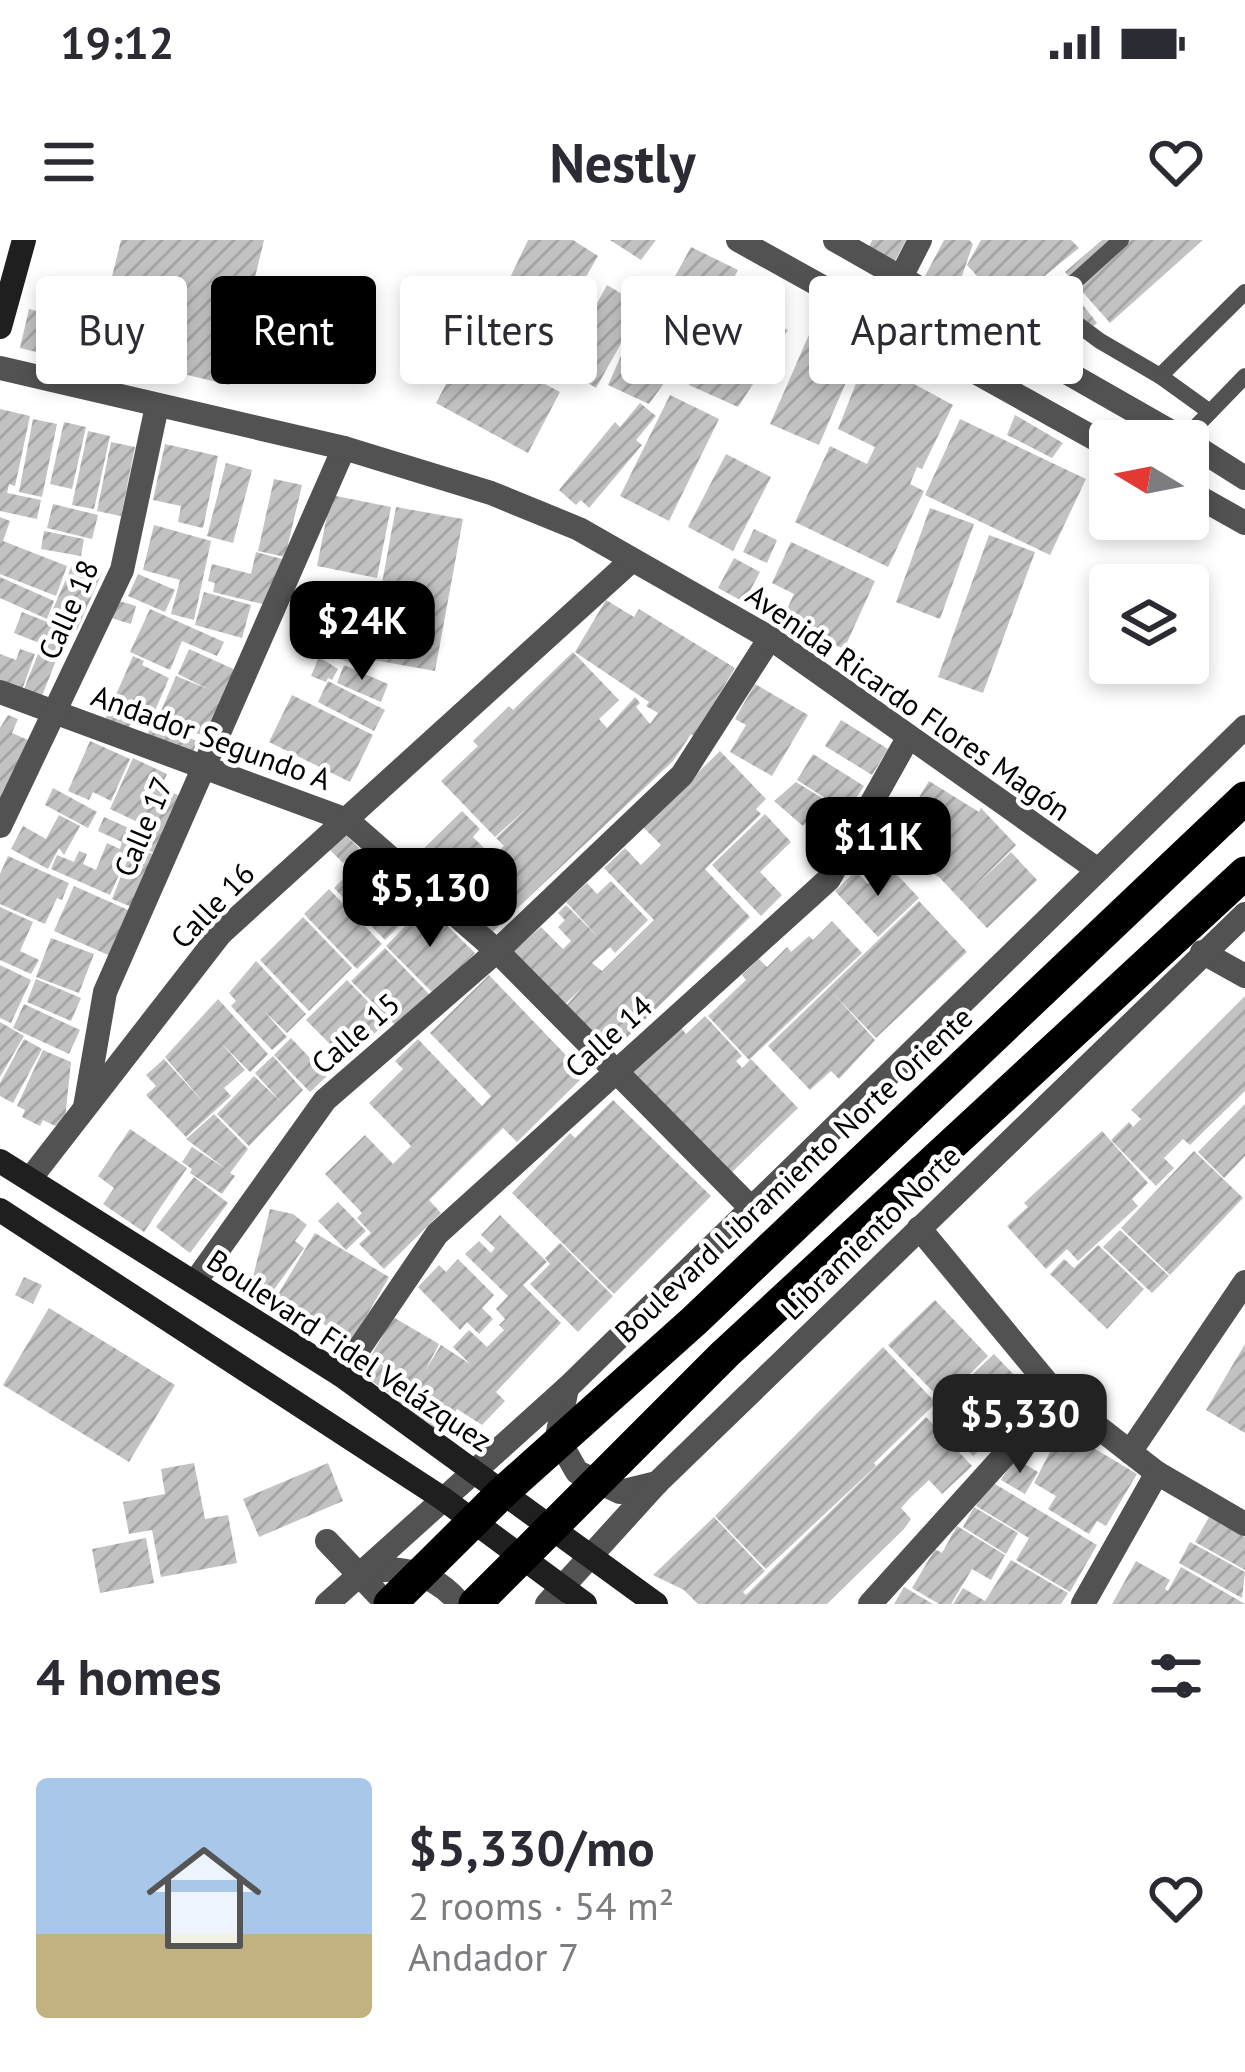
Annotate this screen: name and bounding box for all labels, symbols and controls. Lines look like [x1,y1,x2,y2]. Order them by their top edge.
text: 19:12 [60,13,174,71]
text: Nestly [549,127,696,197]
icon: menu [36,129,102,195]
icon: heart [1143,129,1209,195]
chip: Buy [36,276,187,384]
chip: Rent [211,276,376,384]
chip: Filters [400,276,597,384]
chip: New [621,276,785,384]
chip: Apartment [809,276,1083,384]
north arrow [1089,420,1209,540]
map controls [1089,420,1209,684]
street label: Calle 18 [28,554,107,665]
button: layers [1089,564,1209,684]
street label: Avenida Ricardo Flores Magón [739,575,1079,829]
pin: $24K [291,581,433,683]
text: $24K [317,594,407,645]
street label: Andador Segundo A [87,675,337,798]
street label: Calle 17 [104,770,181,882]
pin: $11K [807,797,949,899]
text: $11K [833,810,923,861]
pin: $5,130 [332,848,528,950]
street label: Calle 16 [161,854,262,956]
text: $5,130 [370,861,490,912]
street label: Calle 15 [303,984,407,1082]
street label: Calle 14 [556,986,660,1086]
street label: Boulevard Libramiento Norte Oriente [608,1000,980,1350]
street label: Libramiento Norte [774,1138,968,1328]
street label: Boulevard Fidel Velázquez [200,1240,500,1460]
pin: $5,330 [922,1374,1118,1476]
text: $5,330 [960,1387,1080,1438]
text: 4 homes [36,1643,222,1709]
icon: filters [1143,1643,1209,1709]
text: $5,330/mo [408,1814,655,1880]
icon: home [132,1826,276,1970]
icon: heart [1143,1865,1209,1931]
text: 2 rooms · 54 m² [408,1880,674,1931]
text: Andador 7 [408,1931,579,1982]

